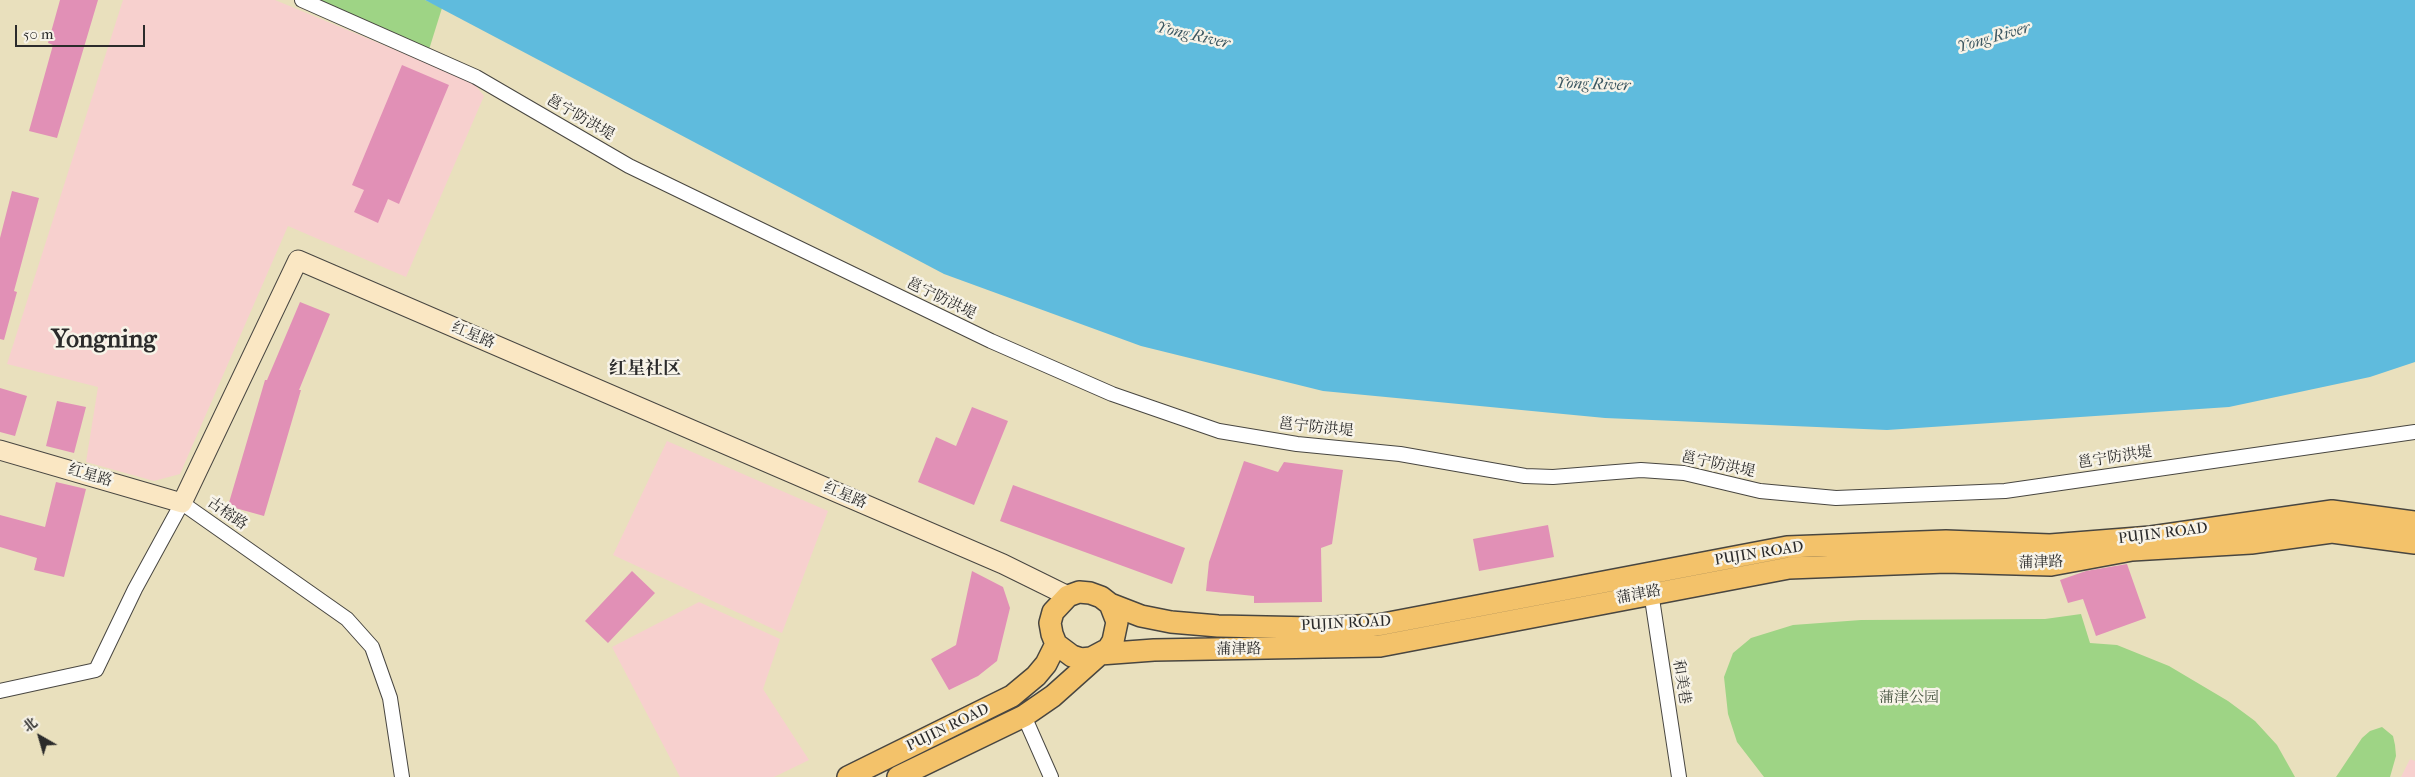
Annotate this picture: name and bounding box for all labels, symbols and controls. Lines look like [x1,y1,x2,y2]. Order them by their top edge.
scale bar [18,15,148,47]
water label: Yong River [1155,18,1231,54]
water label: Yong River [1956,19,2032,57]
text: 50 m [23,25,53,43]
water label: Yong River [1555,74,1631,96]
street label: 邕宁防洪堤 [543,91,617,145]
street label: 邕宁防洪堤 [903,274,979,324]
street label: 红星路 [449,319,497,353]
district label: Yongning [51,326,157,356]
district label: 红星社区 [609,359,681,381]
street label: 邕宁防洪堤 [1278,415,1354,441]
street label: 邕宁防洪堤 [2077,443,2153,473]
street label: 邕宁防洪堤 [1679,448,1757,482]
street label: 红星路 [66,461,114,491]
street label: 红星路 [821,479,869,513]
street label: 古榕路 [203,494,251,534]
street label: PUJIN ROAD [2117,520,2209,548]
street label: PUJIN ROAD [1713,538,1805,570]
street label: 蒲津路 [2018,553,2064,573]
street label: 蒲津路 [1615,582,1663,608]
street label: PUJIN ROAD [1301,613,1391,635]
street label: 蒲津路 [1216,641,1262,659]
street label: 和美巷 [1669,658,1693,706]
park label: 蒲津公园 [1879,689,1939,707]
street label: PUJIN ROAD [904,700,992,756]
north arrow [15,712,65,762]
text: 北 [20,714,41,736]

